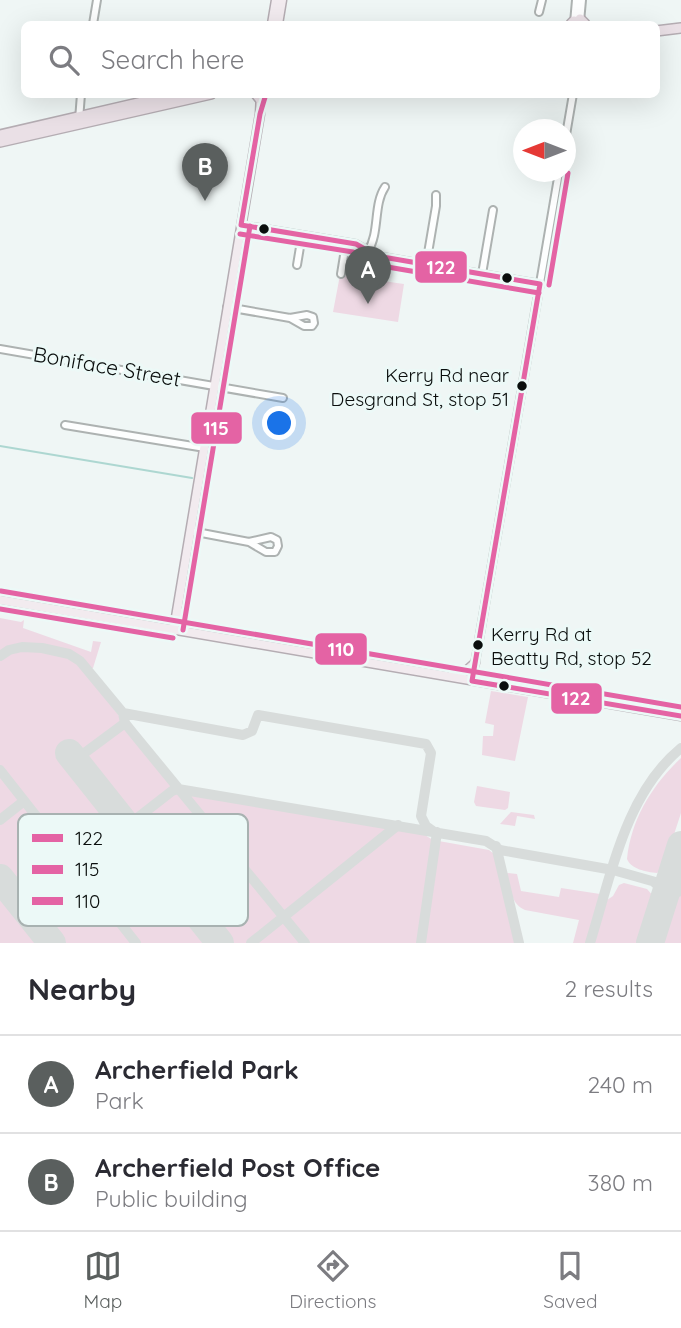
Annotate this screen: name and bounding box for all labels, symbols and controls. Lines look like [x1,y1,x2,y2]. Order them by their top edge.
search box [21,21,660,98]
icon: search [45,41,83,79]
text: Search here [101,43,245,76]
north arrow [513,119,576,182]
pin: B [182,143,228,201]
unlabelled marker [257,222,271,236]
pin: A [345,246,391,304]
line badge: 122 [414,250,468,284]
text: 122 [426,255,456,279]
unlabelled marker [500,271,514,285]
street label: Boniface Street [31,340,183,392]
place label: Kerry Rd near Desgrand St, stop 51 [331,363,510,411]
marker: Kerry Rd near Desgrand St, stop 51 [515,379,529,393]
your location [262,406,296,440]
line badge: 115 [190,411,243,445]
text: 115 [203,416,229,440]
place label: Kerry Rd at Beatty Rd, stop 52 [491,622,652,670]
line badge: 110 [314,632,368,666]
text: 110 [328,637,354,661]
marker: Kerry Rd at Beatty Rd, stop 52 [471,638,485,652]
unlabelled marker [497,679,511,693]
line badge: 122 [550,682,603,715]
text: 122 [561,686,591,710]
legend [18,814,248,926]
text: 122 [75,826,103,850]
text: 115 [75,857,99,881]
text: 110 [75,889,100,913]
text: Nearby [28,970,136,1008]
text: 2 results [564,974,653,1003]
text: Archerfield Park [95,1053,299,1086]
text: A [44,1070,58,1099]
text: 240 m [588,1070,653,1099]
text: Park [95,1086,144,1115]
text: Archerfield Post Office [95,1151,380,1184]
text: B [43,1168,59,1197]
text: 380 m [588,1168,653,1197]
text: Public building [95,1184,248,1213]
tab: Map [84,1247,122,1313]
tab: Directions [289,1247,376,1313]
tab: Saved [543,1247,598,1313]

